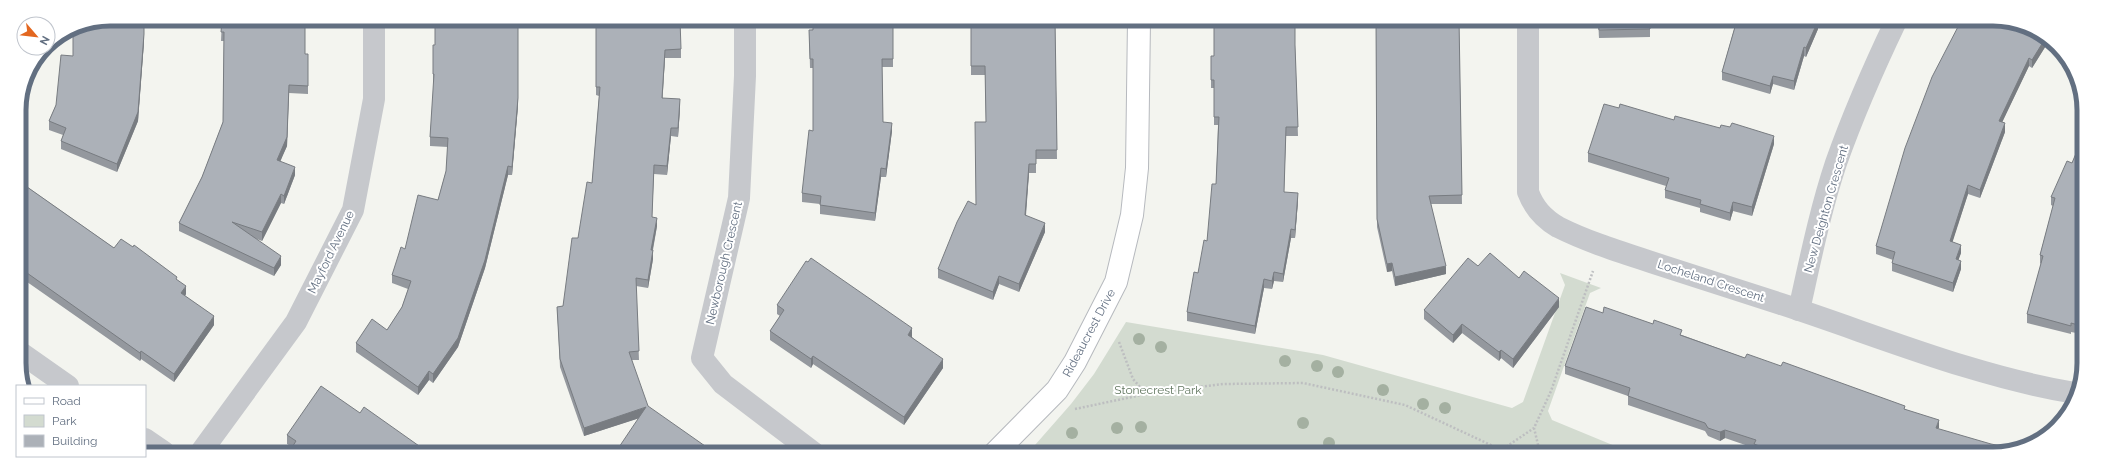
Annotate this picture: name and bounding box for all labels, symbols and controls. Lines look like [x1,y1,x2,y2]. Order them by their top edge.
north arrow [16,16,56,56]
text: N [37,34,52,47]
street label: New Deighton Crescent [1801,144,1851,274]
street label: Newborough Crescent [703,200,745,326]
street label: Mayford Avenue [305,208,357,296]
street label: Locheland Crescent [1656,257,1766,305]
street label: Rideaucrest Drive [1060,287,1118,379]
park label: Stonecrest Park [1114,383,1202,397]
legend [16,385,146,457]
text: Road [52,394,81,408]
text: Park [52,414,77,428]
text: Building [52,434,98,448]

